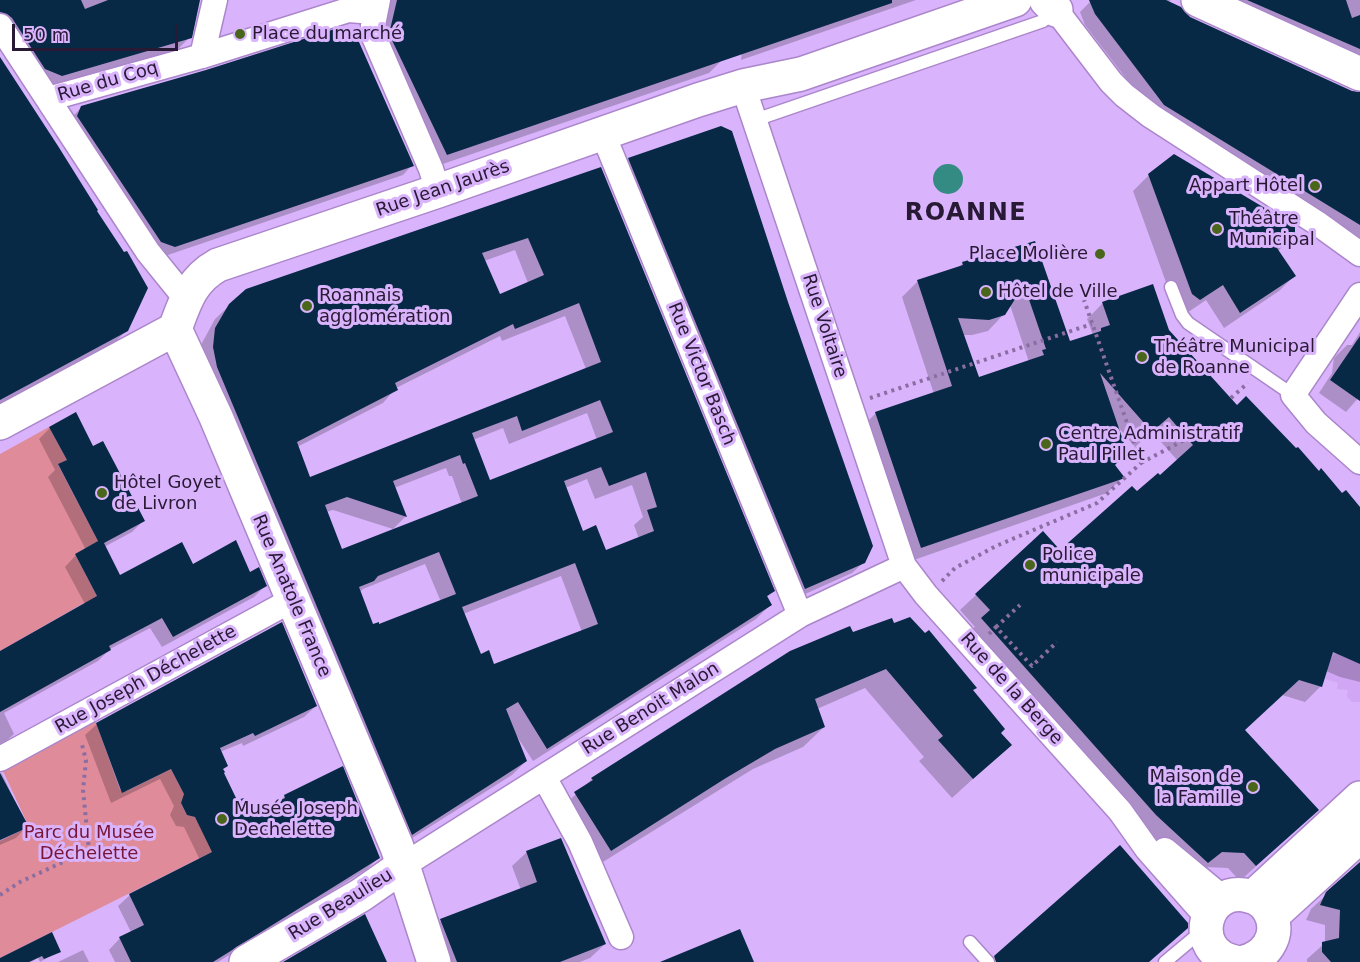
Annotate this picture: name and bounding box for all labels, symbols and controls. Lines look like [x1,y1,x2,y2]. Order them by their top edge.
scale bar [15,12,182,50]
place label: Place du marché [252,23,402,45]
text: 50 m [23,24,69,45]
marker: Place du marché [233,27,247,41]
street label: Rue du Coq [55,57,161,107]
street label: Rue Jean Jaurès [373,156,513,222]
place label: Appart Hôtel [1189,175,1303,197]
marker: Appart Hôtel [1308,179,1322,193]
district label: ROANNE [905,200,1027,228]
place label: Théâtre Municipal [1229,208,1315,250]
marker: Théâtre Municipal [1210,222,1224,236]
place label: Place Molière [969,243,1088,265]
marker: Place Molière [1093,247,1107,261]
street label: Rue Voltaire [797,271,851,381]
place label: Hôtel de Ville [998,281,1118,303]
place label: Roannais agglomération [319,285,450,328]
marker: Hôtel de Ville [979,285,993,299]
marker: Roannais agglomération [300,299,314,313]
street label: Rue Victor Basch [663,300,739,448]
place label: Théâtre Municipal de Roanne [1154,336,1315,378]
marker: Théâtre Municipal de Roanne [1135,350,1149,364]
place label: Centre Administratif Paul Pillet [1058,423,1240,466]
marker: Centre Administratif Paul Pillet [1039,437,1053,451]
place label: Hôtel Goyet de Livron [114,472,221,514]
marker: Hôtel Goyet de Livron [95,486,109,500]
street label: Rue Anatole France [247,512,335,680]
place label: Police municipale [1042,544,1141,586]
marker: Police municipale [1023,558,1037,572]
street label: Rue Joseph Déchelette [52,621,240,739]
street label: Rue de la Berge [955,629,1067,749]
street label: Rue Benoit Malon [578,658,724,760]
place label: Maison de la Famille [1149,766,1241,808]
marker: Maison de la Famille [1246,780,1260,794]
place label: Musée Joseph Dechelette [234,798,358,840]
marker: Musée Joseph Dechelette [215,812,229,826]
park label: Parc du Musée Déchelette [24,822,154,864]
street label: Rue Beaulieu [285,865,397,945]

